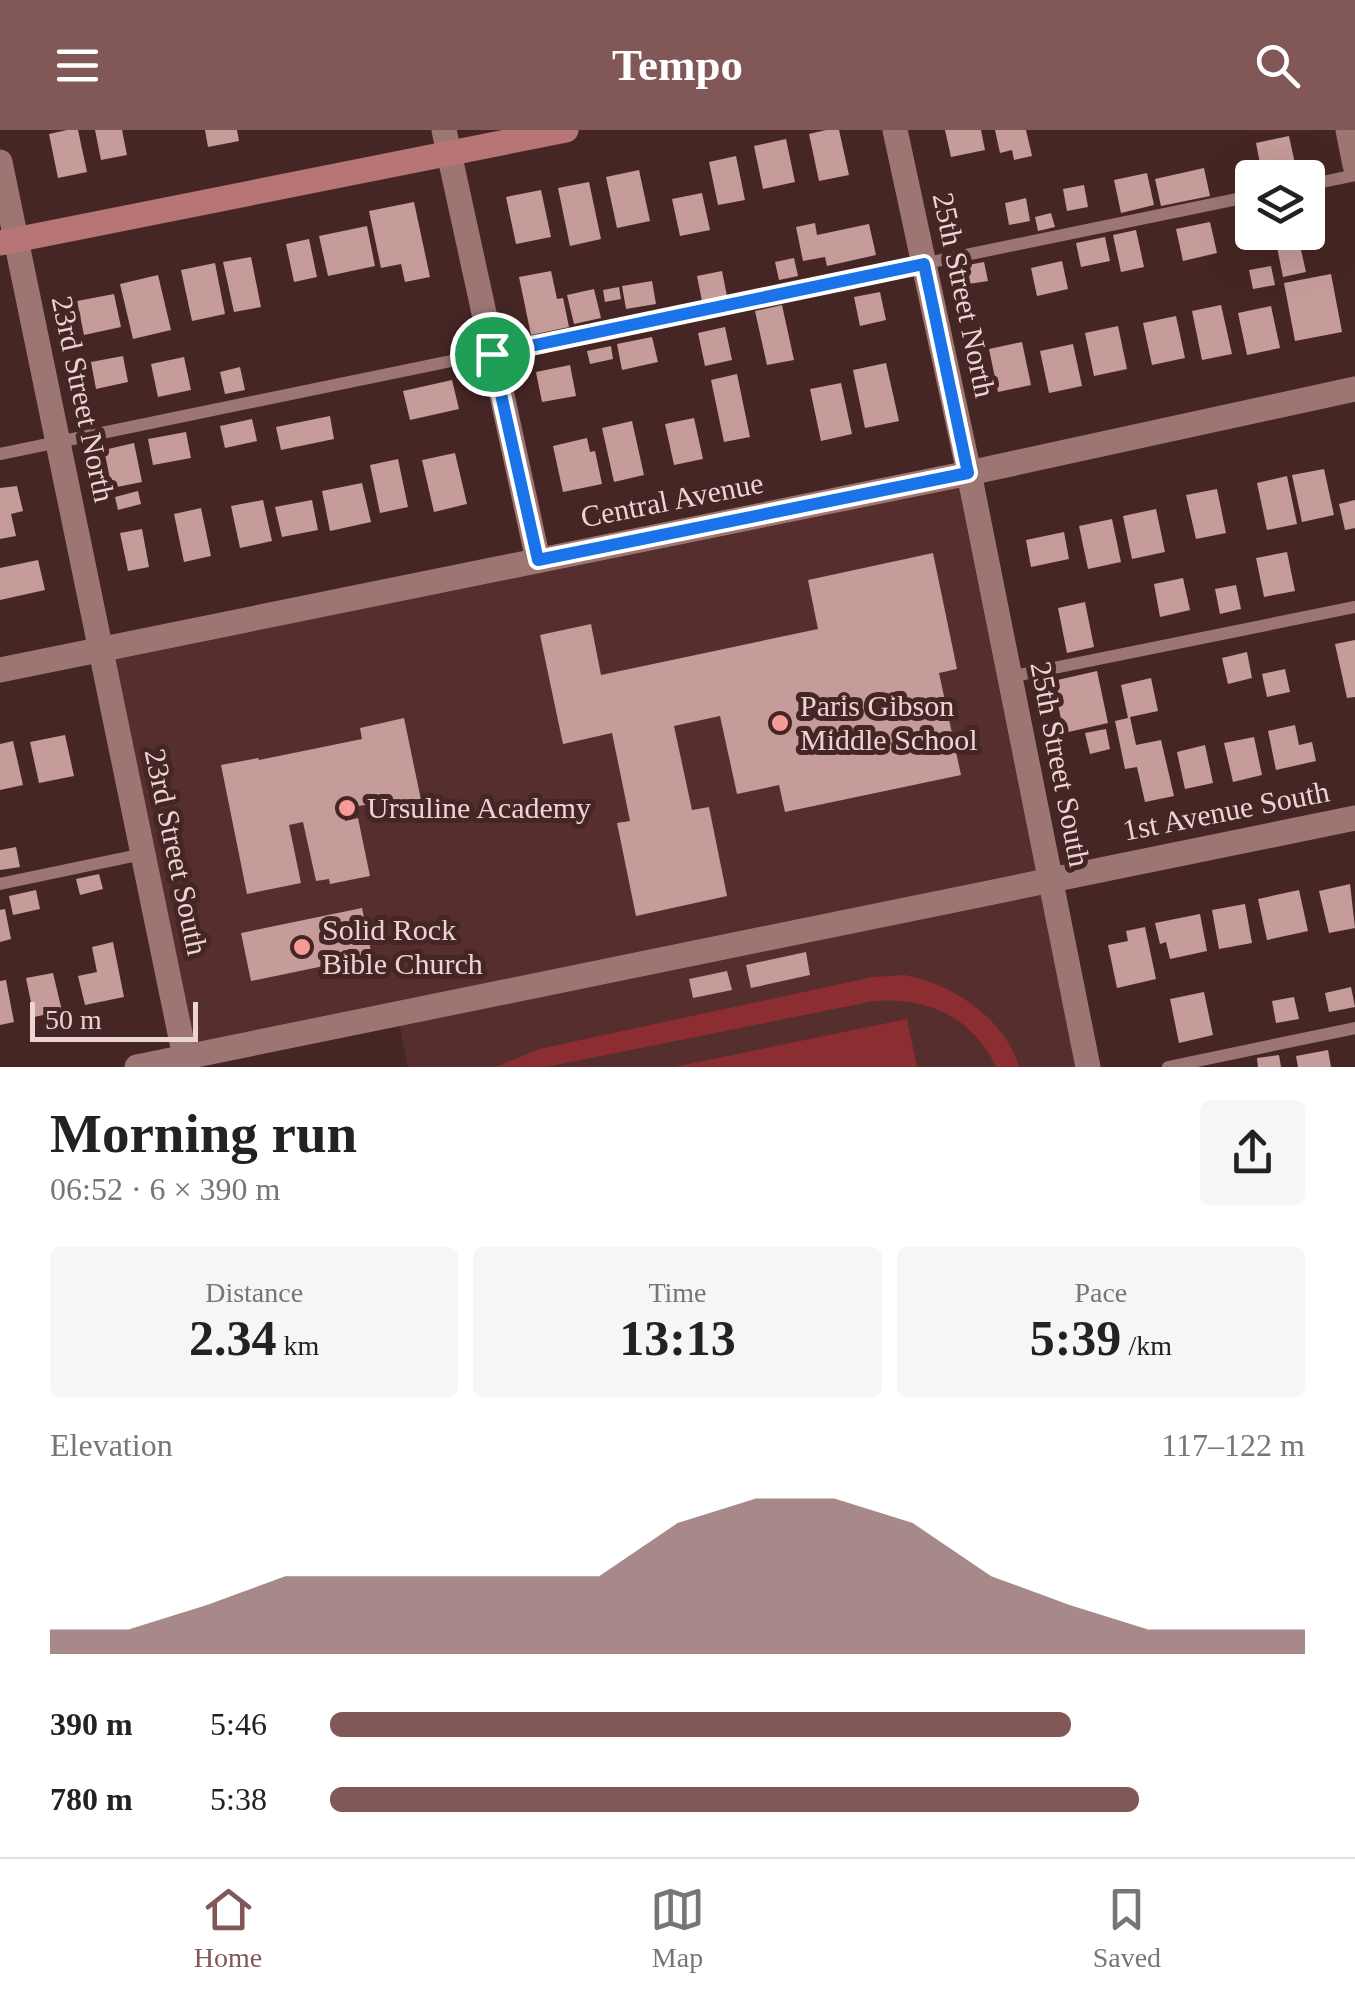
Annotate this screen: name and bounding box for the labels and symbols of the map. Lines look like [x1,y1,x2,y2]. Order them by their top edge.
street label: 25th Street North [927,190,1002,400]
street label: 23rd Street North [46,293,121,505]
pin [450,312,535,397]
street label: Central Avenue [578,466,766,533]
street label: 25th Street South [1024,658,1097,869]
place label: Paris Gibson Middle School [800,689,978,756]
marker: Paris Gibson Middle School [769,712,791,734]
street label: 23rd Street South [139,746,214,958]
street label: 1st Avenue South [1120,774,1332,847]
place label: Ursuline Academy [367,791,591,824]
marker: Ursuline Academy [336,797,358,819]
place label: Solid Rock Bible Church [322,913,483,980]
marker: Solid Rock Bible Church [291,936,313,958]
scale bar [30,997,198,1041]

